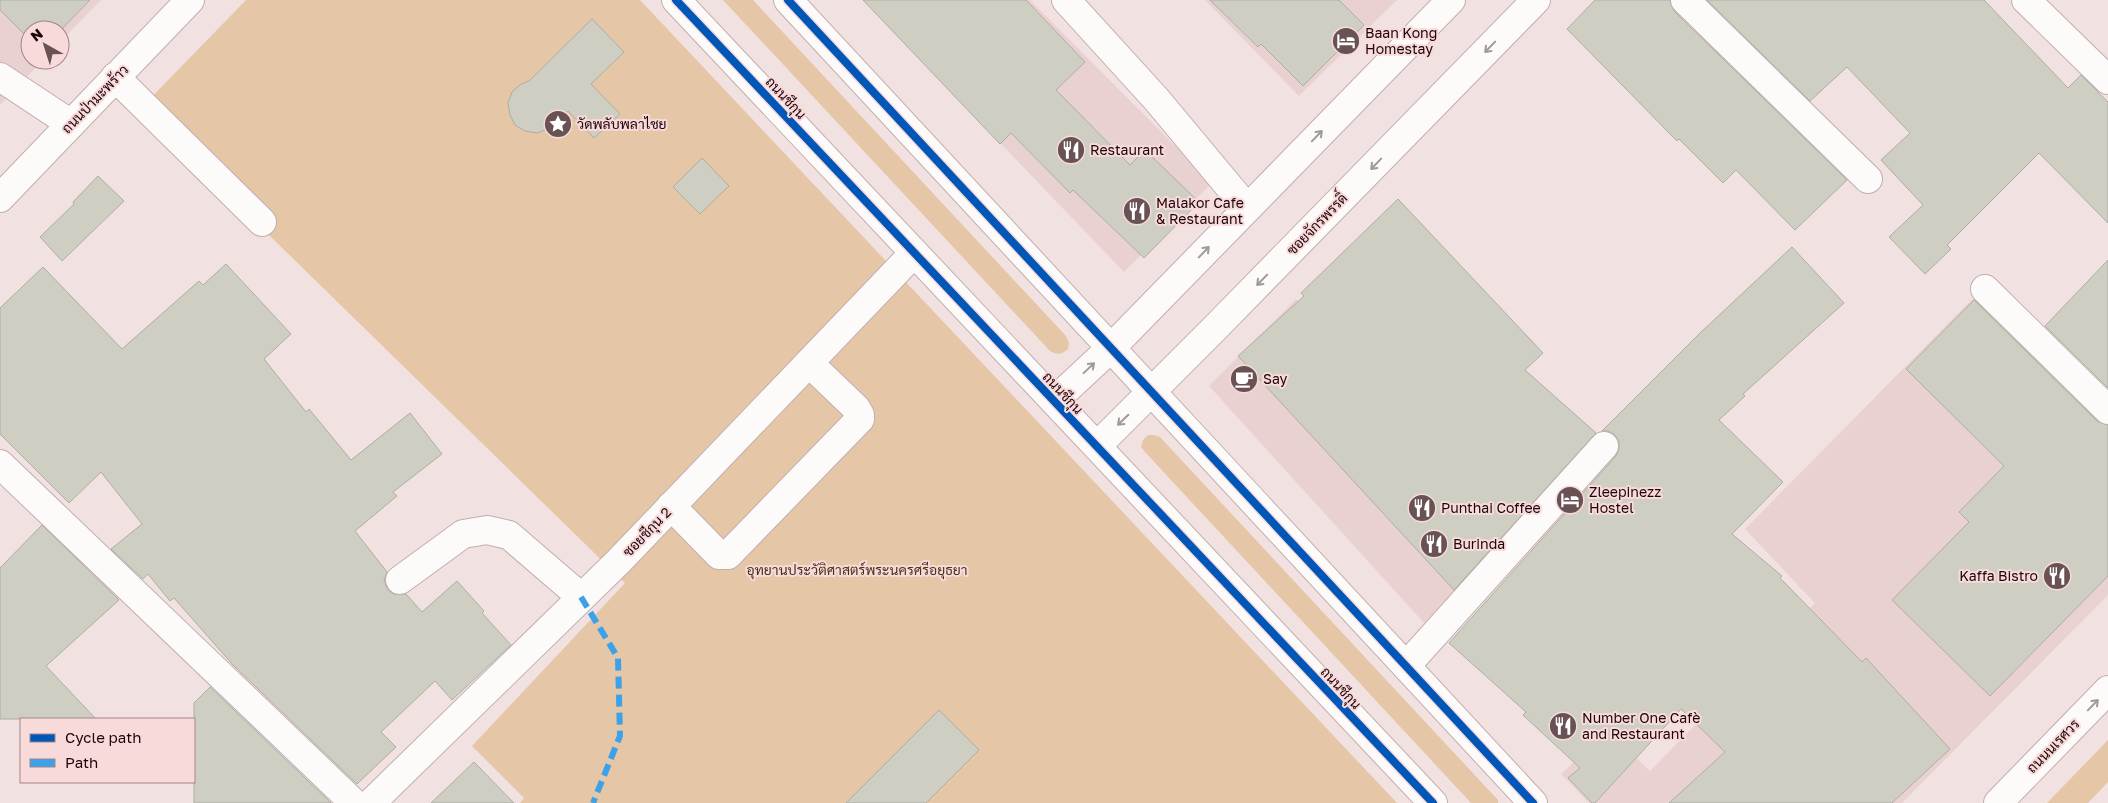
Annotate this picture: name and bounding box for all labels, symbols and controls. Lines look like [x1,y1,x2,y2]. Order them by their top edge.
north arrow [20,20,70,70]
place label: Baan Kong Homestay [1365,24,1437,57]
text: N [27,25,46,44]
hotel icon: Baan Kong Homestay [1331,26,1361,56]
one-way arrow [1484,41,1496,53]
street label: ถนนป่ามะพร้าว [58,61,132,137]
street label: ถนนชีกุน [761,73,810,124]
place icon: วัดพลับพลาไชย [543,109,573,139]
place label: วัดพลับพลาไชย [577,115,667,132]
one-way arrow [1311,130,1323,143]
restaurant icon: Restaurant [1056,135,1086,165]
place label: Restaurant [1090,141,1164,158]
one-way arrow [1370,157,1382,170]
street label: ซอยจักรพรรดิ์ [1281,187,1350,258]
place label: Malakor Cafe & Restaurant [1156,194,1244,227]
restaurant icon: Malakor Cafe & Restaurant [1122,196,1152,226]
one-way arrow [1197,247,1209,259]
one-way arrow [1256,274,1269,286]
one-way arrow [1083,362,1096,374]
cafe icon: Say [1229,364,1259,394]
street label: ถนนชีกุน [1038,368,1087,419]
place label: Say [1263,370,1288,387]
one-way arrow [1117,414,1130,426]
place label: Zleepinezz Hostel [1589,483,1662,516]
hotel icon: Zleepinezz Hostel [1555,485,1585,515]
restaurant icon: Punthai Coffee [1407,493,1437,523]
place label: Punthai Coffee [1441,499,1541,516]
street label: ซอยชีกุน 2 [619,503,676,561]
restaurant icon: Burinda [1419,529,1449,559]
place label: Burinda [1453,535,1505,552]
park label: อุทยานประวัติศาสตร์พระนครศรีอยุธยา [746,561,968,580]
restaurant icon: Kaffa Bistro [2042,561,2072,591]
place label: Kaffa Bistro [1959,567,2038,584]
street label: ถนนชีกุน [1316,663,1365,714]
one-way arrow [2087,699,2099,712]
place label: Number One Cafè and Restaurant [1582,709,1700,742]
restaurant icon: Number One Cafè and Restaurant [1548,711,1578,741]
street label: ถนนนเรศวร [2023,715,2083,776]
legend [20,718,195,783]
text: Cycle path [65,728,141,746]
text: Path [65,753,98,771]

